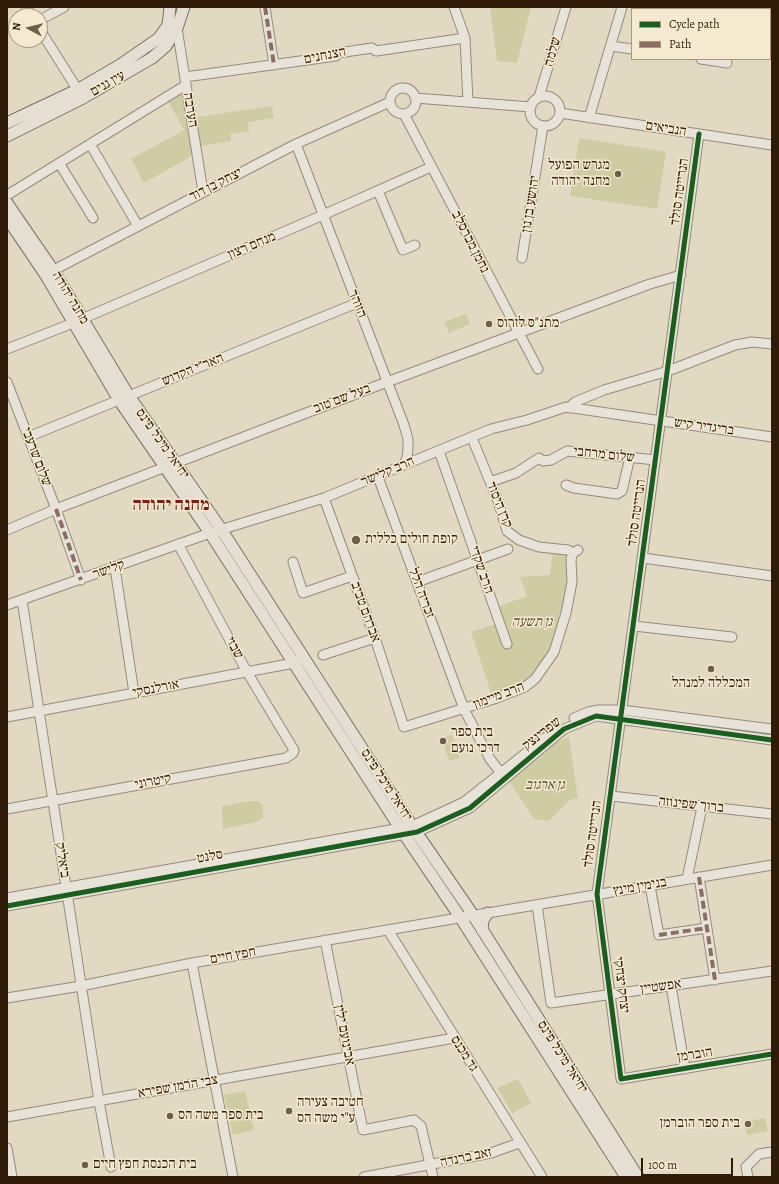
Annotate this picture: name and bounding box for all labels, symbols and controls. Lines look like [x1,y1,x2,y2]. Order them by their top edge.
north arrow [8,8,48,48]
legend [631,8,771,60]
text: Cycle path [669,16,720,32]
text: N [9,22,25,31]
street label: שלמה [541,35,565,69]
text: Path [669,36,691,52]
street label: הצנחנים [303,44,347,68]
street label: עין גנים [88,67,128,101]
street label: הערבה [179,91,201,129]
street label: הנביאים [644,117,688,141]
street label: הנרייטה סולד [667,157,693,227]
place label: מגרש הפועל מחנה יהודה [548,158,610,190]
street label: יצחק בן דוד [187,165,245,205]
marker: מגרש הפועל מחנה יהודה [613,169,623,179]
street label: יהושע בן נון [518,174,544,234]
street label: נחמן מברסלב [447,208,493,276]
street label: מנחם רצון [225,228,279,264]
street label: מחנה יהודה [48,268,92,328]
street label: הזוהר [344,287,370,321]
place label: מתנ"ס לזרוס [497,316,559,332]
marker: מתנ"ס לזרוס [484,319,494,329]
street label: האר"י הקדוש [160,350,226,390]
street label: בעל שם טוב [311,380,373,418]
street label: יחיאל מיכל פינס [132,405,192,483]
street label: בריגדיר קיש [673,414,735,440]
street label: שלום שרעבי [17,425,55,489]
street label: שלום מרחבי [572,443,636,467]
street label: הרב קלישר [359,453,417,491]
street label: הנרייטה סולד [624,478,650,548]
street label: קרן היסוד [482,480,516,530]
district label: מחנה יהודה [132,495,210,517]
place label: קופת חולים כללית [365,532,458,548]
marker: קופת חולים כללית [350,534,362,546]
street label: הרב שקדי [465,544,497,596]
street label: קלישר [91,556,127,584]
street label: זכריה הלל [404,566,438,620]
street label: אברהם טביב [346,579,384,645]
park label: גן תשעה [512,615,552,631]
street label: שבזי [221,634,247,662]
marker: המכללה למנהל [706,664,716,674]
street label: אורלנסקי [131,676,181,702]
place label: המכללה למנהל [672,676,750,692]
street label: הרב מיימון [471,679,527,713]
street label: שפרינצק [519,714,565,754]
place label: בית ספר דרכי נועם [451,725,500,758]
marker: בית ספר דרכי נועם [438,736,448,746]
street label: יחיאל מיכל פינס [357,746,415,824]
street label: קיטרוני [133,770,173,794]
park label: גן ארגוב [525,778,565,794]
street label: ברוך שפינוזה [657,793,725,817]
street label: הנרייטה סולד [580,799,606,869]
street label: ביאליק [51,841,73,879]
street label: סלנט [196,846,224,868]
street label: בנימין מינץ [612,874,668,900]
street label: חפץ חיים [209,944,257,968]
street label: יצחק יצחקי [609,956,633,1014]
street label: אפשטיין [639,976,683,998]
street label: אבינועם ילין [330,1003,358,1067]
street label: יחיאל מיכל פינס [533,1018,591,1096]
street label: גד מכנס [446,1033,482,1075]
street label: הוברמן [676,1044,714,1066]
street label: צבי הרמן שפירא [137,1072,219,1102]
place label: חטיבה צעירה ע"י משה הס [297,1095,364,1128]
marker: חטיבה צעירה ע"י משה הס [284,1106,294,1116]
place label: בית ספר משה הס [178,1108,264,1124]
marker: בית ספר משה הס [165,1111,175,1121]
place label: בית ספר הוברמן [660,1116,740,1132]
marker: בית ספר הוברמן [743,1119,753,1129]
street label: זאב ברנדה [439,1144,493,1172]
scale bar [643,1150,735,1176]
place label: בית הכנסת חפץ חיים [93,1157,197,1173]
text: 100 m [648,1157,677,1173]
marker: בית הכנסת חפץ חיים [80,1160,90,1170]

